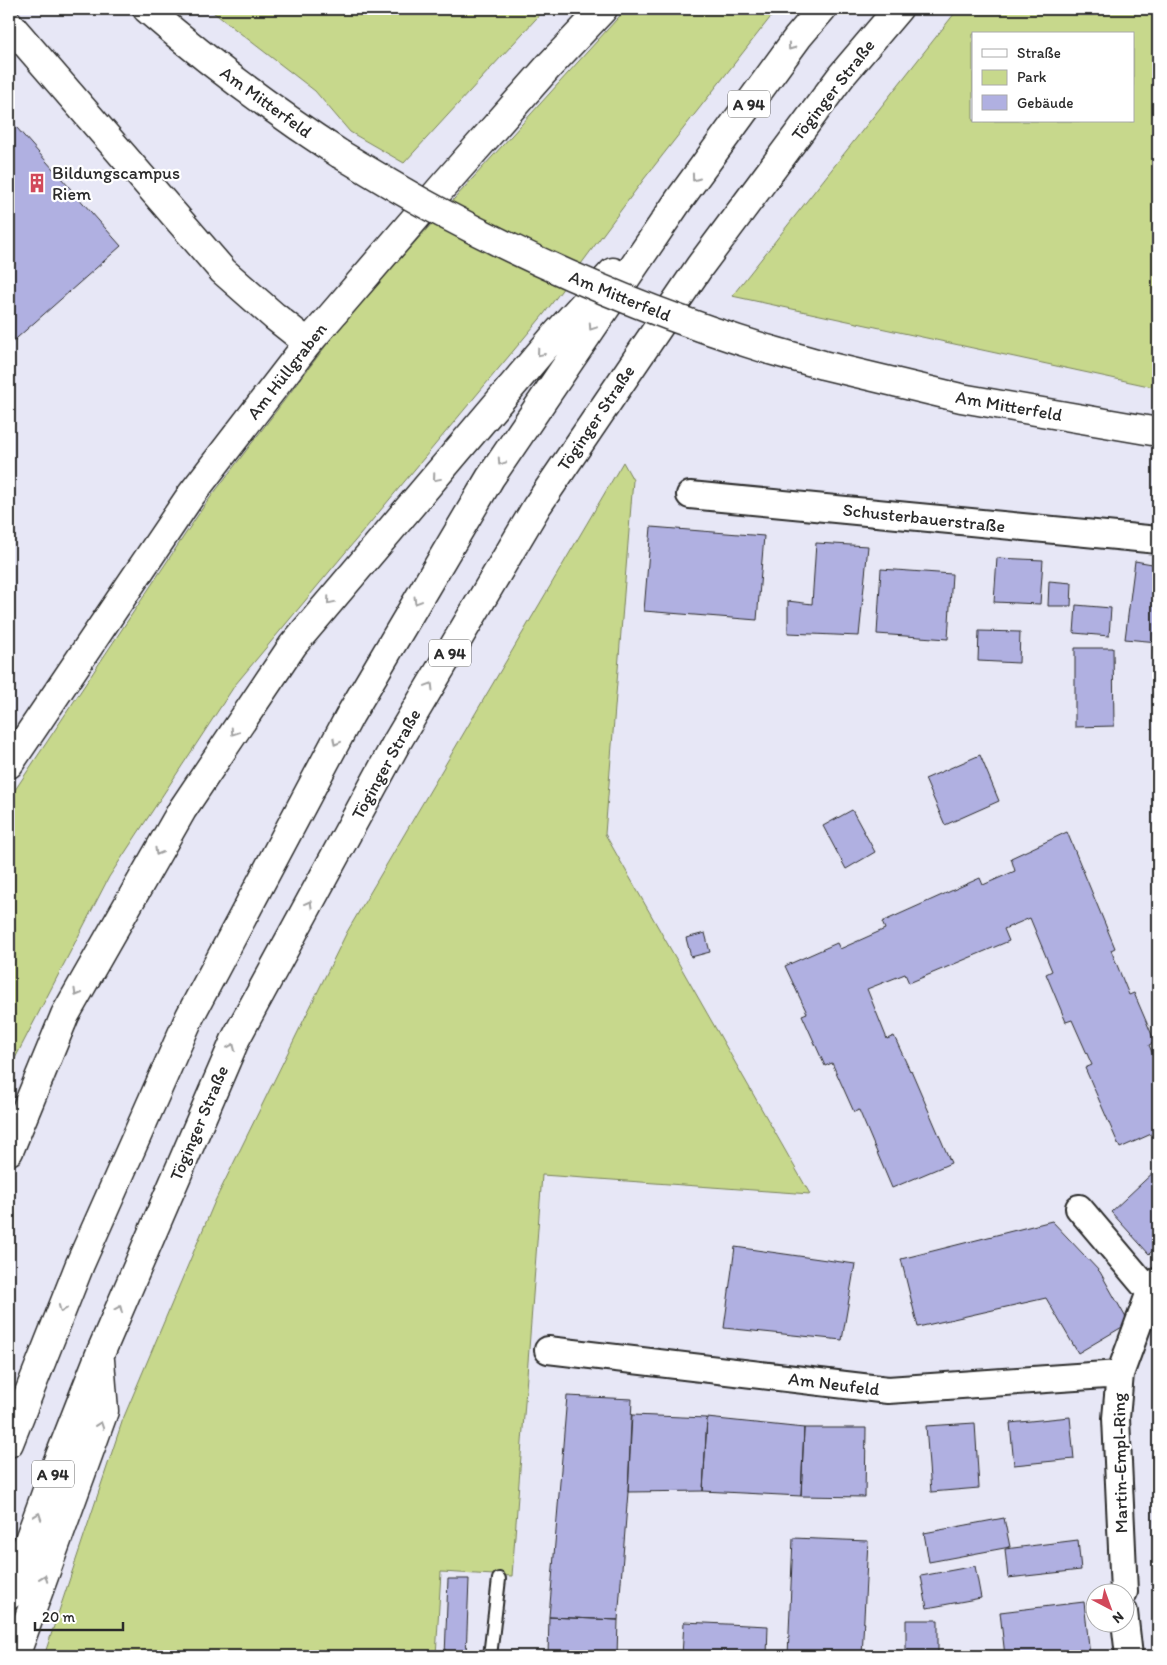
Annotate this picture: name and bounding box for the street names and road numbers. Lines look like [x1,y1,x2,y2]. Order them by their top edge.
street label: Töginger Straße [786,35,880,145]
street label: Am Mitterfeld [216,61,316,143]
road number: A 94 [728,90,770,118]
street label: Am Mitterfeld [566,266,674,327]
street label: Am Hüllgraben [242,318,332,424]
street label: Töginger Straße [553,361,639,475]
street label: Am Mitterfeld [954,386,1064,426]
street label: Schusterbauerstraße [842,499,1006,537]
road number: A 94 [429,640,471,666]
street label: Töginger Straße [347,705,425,823]
street label: Töginger Straße [165,1062,233,1184]
street label: Am Neufeld [787,1367,881,1401]
street label: Martin-Empl-Ring [1108,1392,1132,1533]
road number: A 94 [32,1460,74,1488]

